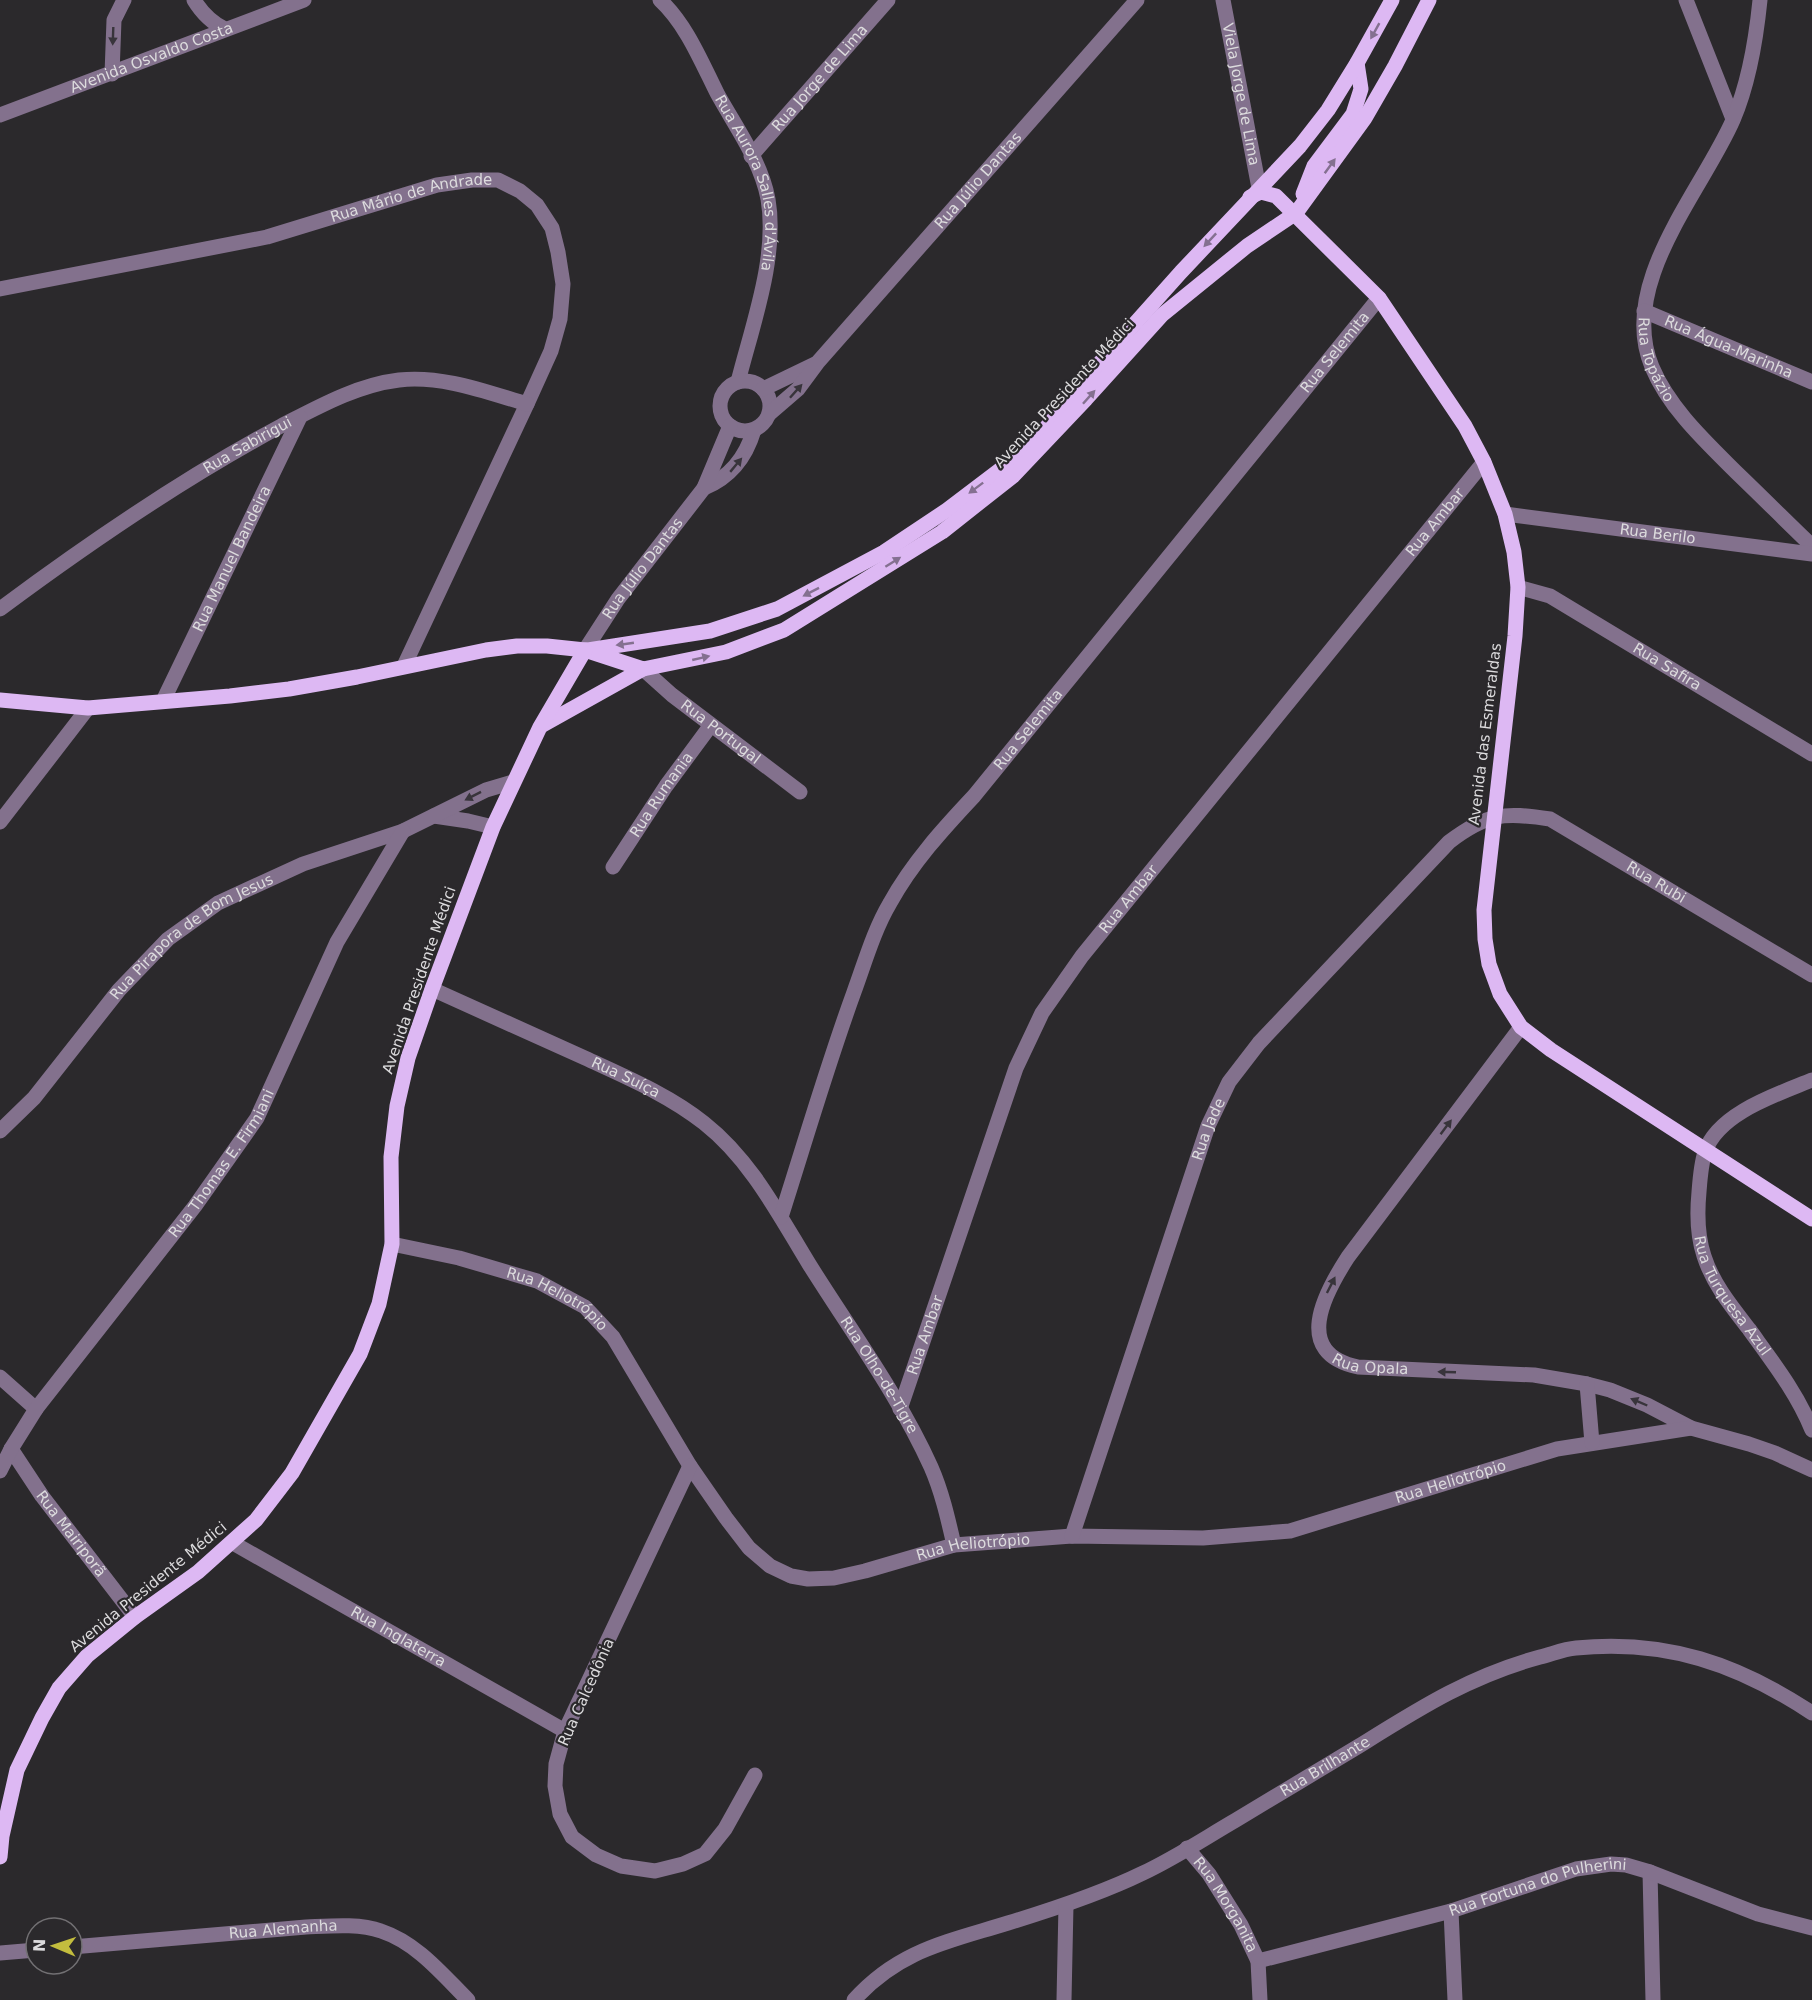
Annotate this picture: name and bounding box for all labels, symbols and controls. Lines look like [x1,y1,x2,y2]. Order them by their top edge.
street label: Avenida Osvaldo Costa [68,19,235,97]
street label: Rua Jorge de Lima [768,21,871,135]
street label: Viela Jorge de Lima [1219,22,1263,167]
one-way arrow [1370,23,1380,40]
one-way arrow [108,26,118,45]
street label: Rua Aurora Salles d'Ávila [711,92,780,272]
street label: Rua Júlio Dantas [931,128,1026,232]
one-way arrow [1324,159,1336,175]
street label: Rua Mário de Andrade [328,171,492,226]
one-way arrow [1204,233,1218,247]
street label: Rua Selemita [1297,308,1373,397]
street label: Rua Água-Marinha [1662,312,1796,382]
street label: Avenida Presidente Médici [990,315,1138,471]
street label: Rua Topázio [1635,317,1678,405]
one-way arrow [789,384,802,399]
one-way arrow [1082,389,1096,404]
street label: Rua Sabirigui [200,413,295,477]
one-way arrow [729,458,742,473]
one-way arrow [968,482,984,494]
street label: Rua Manuel Bandeira [189,483,275,635]
street label: Rua Ambar [1402,484,1469,560]
street label: Rua Júlio Dantas [598,514,687,622]
street label: Rua Berilo [1619,520,1697,548]
one-way arrow [885,557,901,568]
one-way arrow [802,587,819,597]
street label: Rua Safira [1630,639,1705,694]
one-way arrow [615,640,634,649]
street label: Avenida das Esmeraldas [1465,642,1505,826]
one-way arrow [692,653,711,662]
street label: Rua Selemita [990,685,1067,774]
street label: Rua Portugal [677,696,764,768]
street label: Rua Rumania [626,749,697,841]
one-way arrow [464,792,481,801]
street label: Rua Rubi [1623,858,1689,907]
street label: Rua Ambar [1095,861,1162,937]
street label: Rua Pirapora de Bom Jesus [106,870,276,1003]
street label: Avenida Presidente Médici [378,884,460,1076]
street label: Rua Suíça [589,1053,663,1102]
street label: Rua Thomas E. Firmiani [165,1086,278,1241]
street label: Rua Jade [1188,1095,1229,1163]
one-way arrow [1439,1120,1451,1135]
street label: Rua Turquesa Azul [1690,1234,1774,1359]
street label: Rua Heliotrópio [504,1264,612,1334]
one-way arrow [1327,1277,1336,1294]
street label: Rua Ambar [903,1292,947,1377]
street label: Rua Olho-de-Tigre [836,1313,922,1437]
street label: Rua Opala [1329,1349,1409,1378]
one-way arrow [1438,1368,1457,1377]
one-way arrow [1629,1397,1647,1407]
street label: Rua Heliotrópio [1393,1456,1508,1507]
street label: Rua Mairiporã [32,1487,110,1581]
street label: Avenida Presidente Médici [66,1518,230,1656]
street label: Rua Heliotrópio [914,1530,1031,1565]
street label: Rua Inglaterra [348,1603,449,1671]
street label: Rua Calcedônia [554,1635,618,1749]
street label: Rua Brilhante [1277,1732,1373,1800]
street label: Rua Morganita [1190,1853,1262,1955]
street label: Rua Fortuna do Pulherini [1447,1855,1627,1920]
north arrow [24,1916,84,1976]
street label: Rua Alemanha [228,1917,338,1943]
text: N [30,1938,49,1953]

